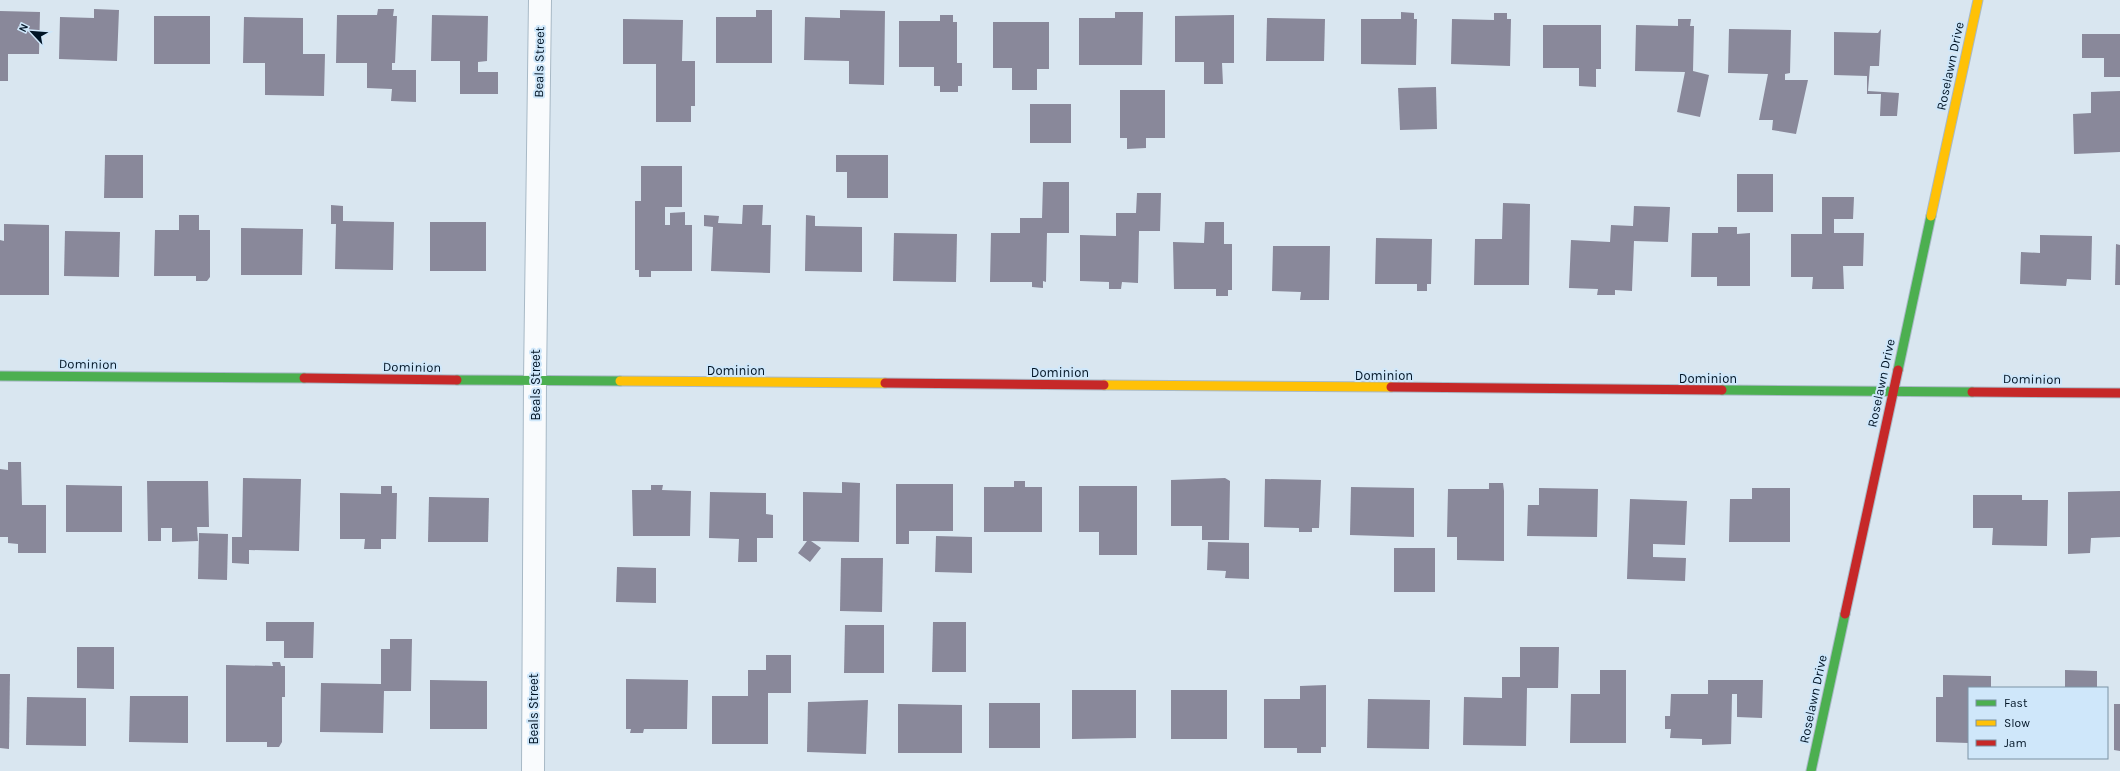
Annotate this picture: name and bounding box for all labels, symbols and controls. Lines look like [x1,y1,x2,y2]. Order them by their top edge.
north arrow [12,12,52,52]
street label: Roselawn Drive [1933,20,1967,112]
text: N [16,21,31,34]
street label: Beals Street [531,26,547,98]
street label: Roselawn Drive [1864,337,1898,429]
street label: Beals Street [528,349,543,421]
street label: Dominion [59,356,117,372]
street label: Dominion [383,359,441,375]
street label: Dominion [707,363,765,378]
street label: Dominion [1031,365,1089,380]
street label: Dominion [1355,368,1413,383]
street label: Dominion [1679,371,1737,386]
street label: Dominion [2003,371,2061,387]
street label: Roselawn Drive [1796,653,1830,745]
street label: Beals Street [526,673,541,745]
legend [1968,687,2108,759]
text: Fast [2004,696,2028,710]
text: Slow [2004,716,2030,730]
text: Jam [2004,736,2027,750]

